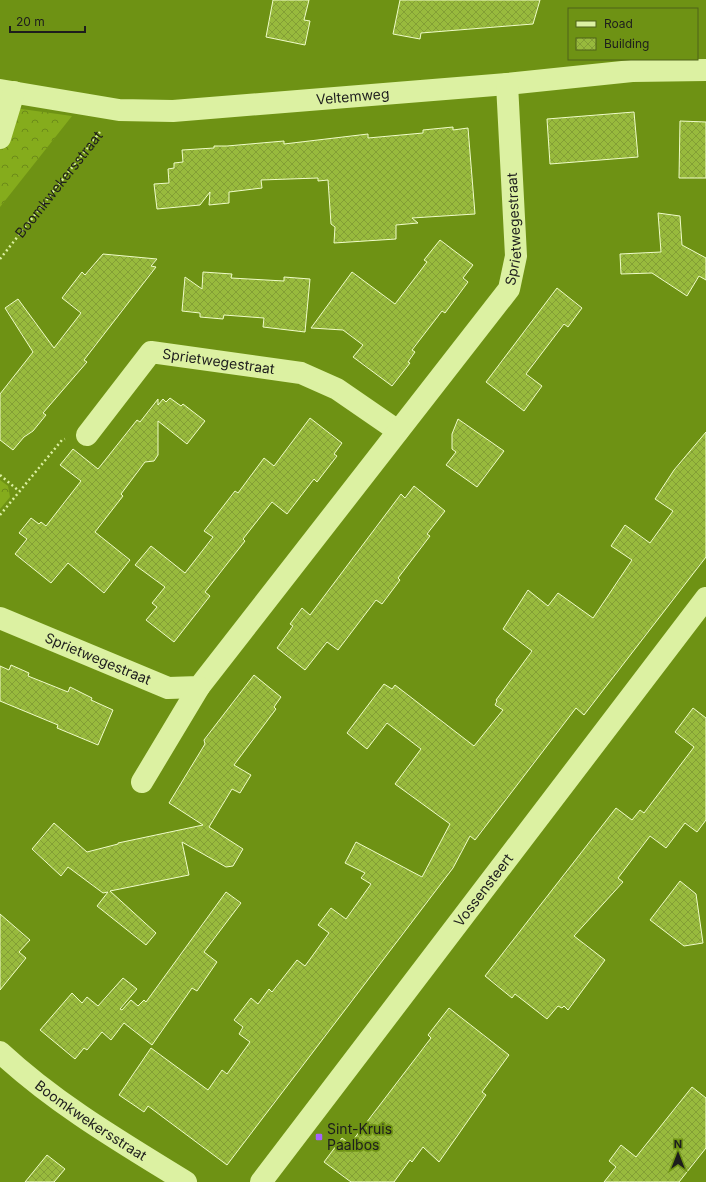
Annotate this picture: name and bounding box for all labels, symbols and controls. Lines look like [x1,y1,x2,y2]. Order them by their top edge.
scale bar [10,8,85,34]
legend [568,8,698,60]
text: 20 m [16,14,45,29]
text: Road [604,16,633,31]
text: Building [604,36,649,51]
street label: Veltemweg [315,85,390,107]
street label: Boomkwekersstraat [11,127,106,241]
street label: Sprietwegestraat [501,172,524,287]
street label: Sprietwegestraat [161,345,276,377]
street label: Sprietwegestraat [43,629,154,688]
street label: Vossensteert [450,850,516,929]
street label: Boomkwekersstraat [32,1076,150,1164]
place label: Sint-Kruis Paalbos [327,1120,392,1153]
marker: Sint-Kruis Paalbos [314,1132,324,1142]
north arrow [658,1134,698,1174]
text: N [674,1137,682,1151]

